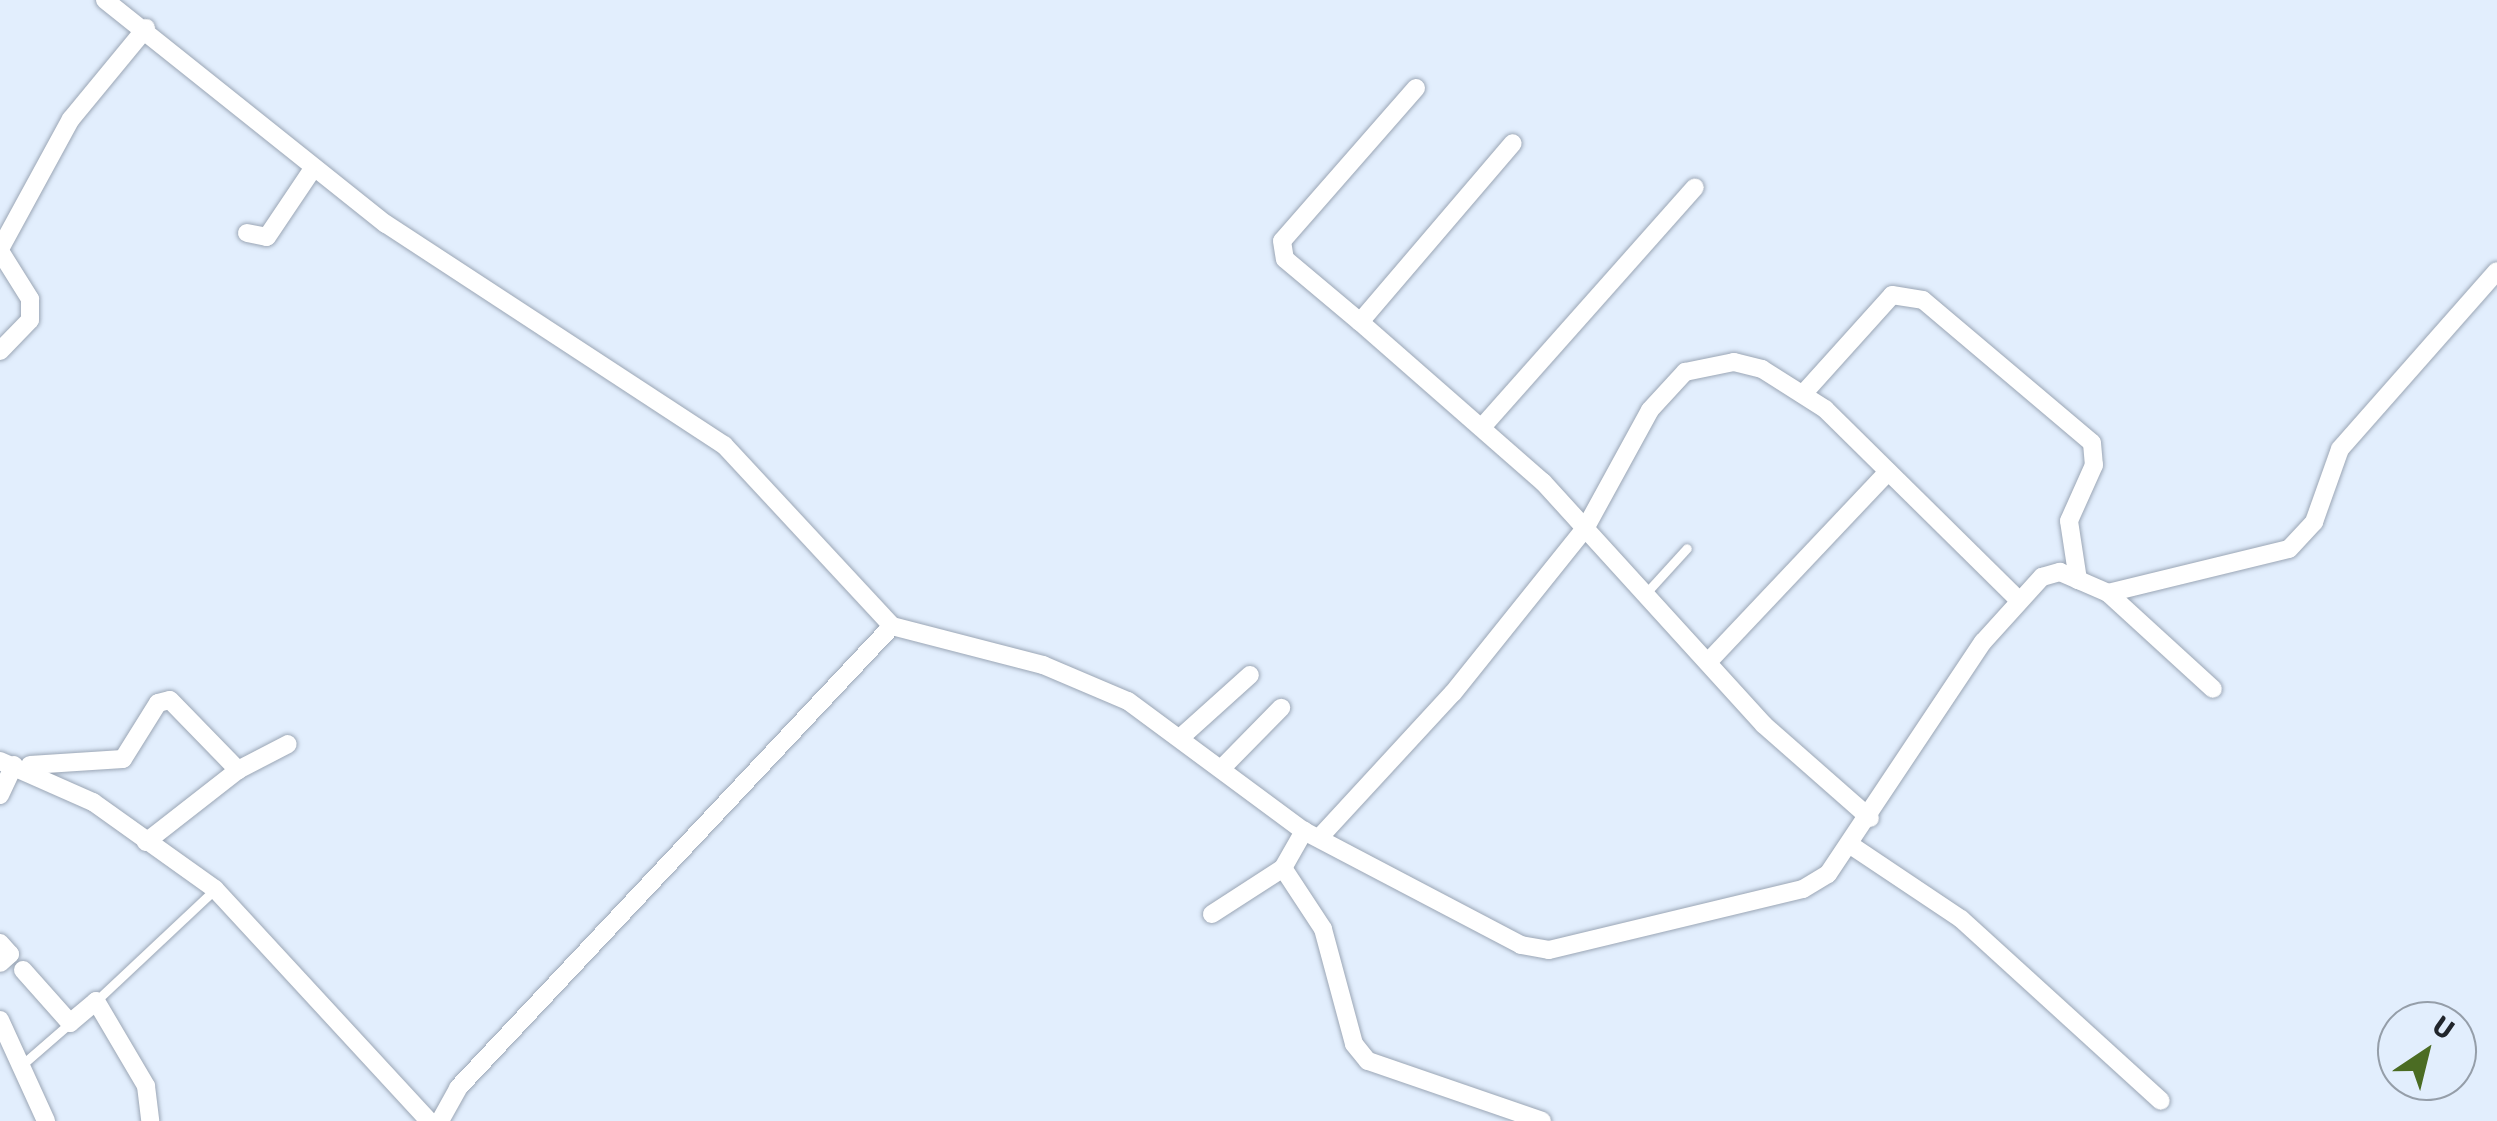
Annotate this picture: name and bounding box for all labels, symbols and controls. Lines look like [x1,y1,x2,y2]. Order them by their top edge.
north arrow [2377,1001,2477,1101]
text: U [2426,1009,2461,1047]

